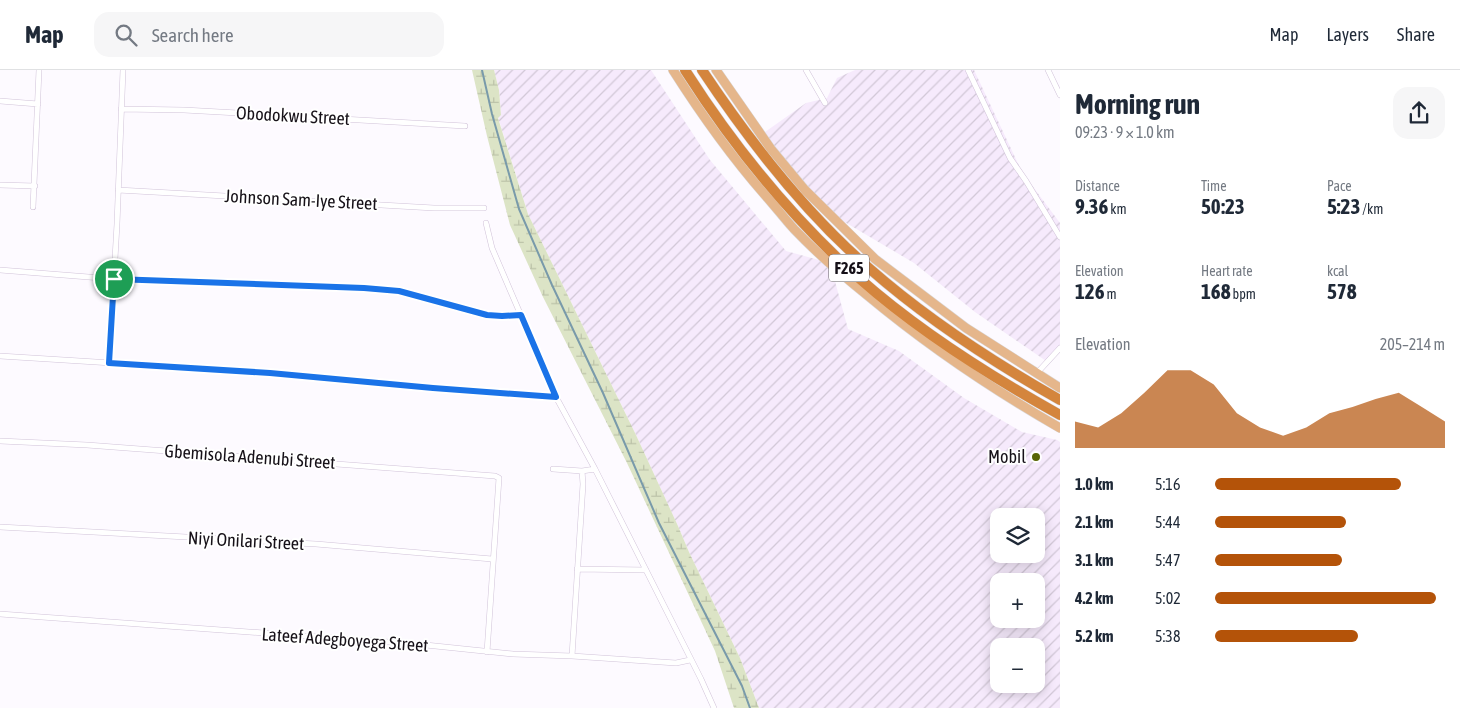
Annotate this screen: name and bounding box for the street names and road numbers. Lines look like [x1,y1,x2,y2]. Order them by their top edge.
street label: Obodokwu Street [236,102,350,129]
street label: Johnson Sam-Iye Street [224,185,378,214]
road number: F265 [829,254,869,282]
street label: Gbemisola Adenubi Street [164,440,336,473]
street label: Niyi Onilari Street [187,527,305,554]
street label: Lateef Adegboyega Street [261,623,429,656]

